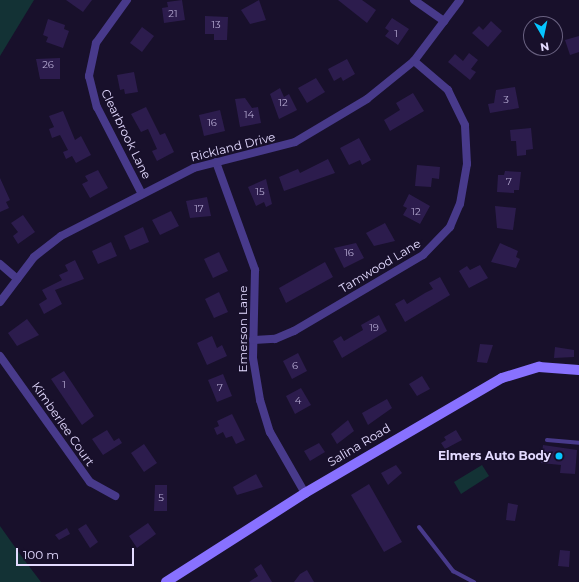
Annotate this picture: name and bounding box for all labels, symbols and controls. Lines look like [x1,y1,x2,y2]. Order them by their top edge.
house number: 21 [168,8,178,20]
north arrow [523,16,563,56]
house number: 13 [211,19,221,31]
house number: 1 [394,28,398,40]
text: N [539,39,550,54]
house number: 26 [42,59,54,71]
street label: Clearbrook Lane [98,87,154,181]
house number: 3 [503,94,509,106]
house number: 12 [278,97,288,109]
house number: 14 [244,109,254,121]
house number: 16 [207,117,217,129]
street label: Rickland Drive [189,130,277,164]
house number: 7 [506,176,512,188]
house number: 15 [255,186,265,198]
house number: 17 [194,203,204,215]
house number: 12 [411,206,421,218]
street label: Tamwood Lane [337,236,423,296]
house number: 16 [344,247,354,259]
street label: Emerson Lane [236,286,250,372]
house number: 19 [369,322,379,334]
house number: 6 [292,360,298,372]
street label: Kimberlee Court [29,379,97,469]
house number: 1 [62,379,66,391]
house number: 7 [217,382,223,394]
house number: 4 [295,395,301,407]
street label: Salina Road [325,421,393,469]
place label: Elmers Auto Body [438,449,551,463]
marker: Elmers Auto Body [554,451,564,461]
house number: 5 [158,492,164,504]
scale bar [18,540,136,566]
text: 100 m [23,547,59,562]

